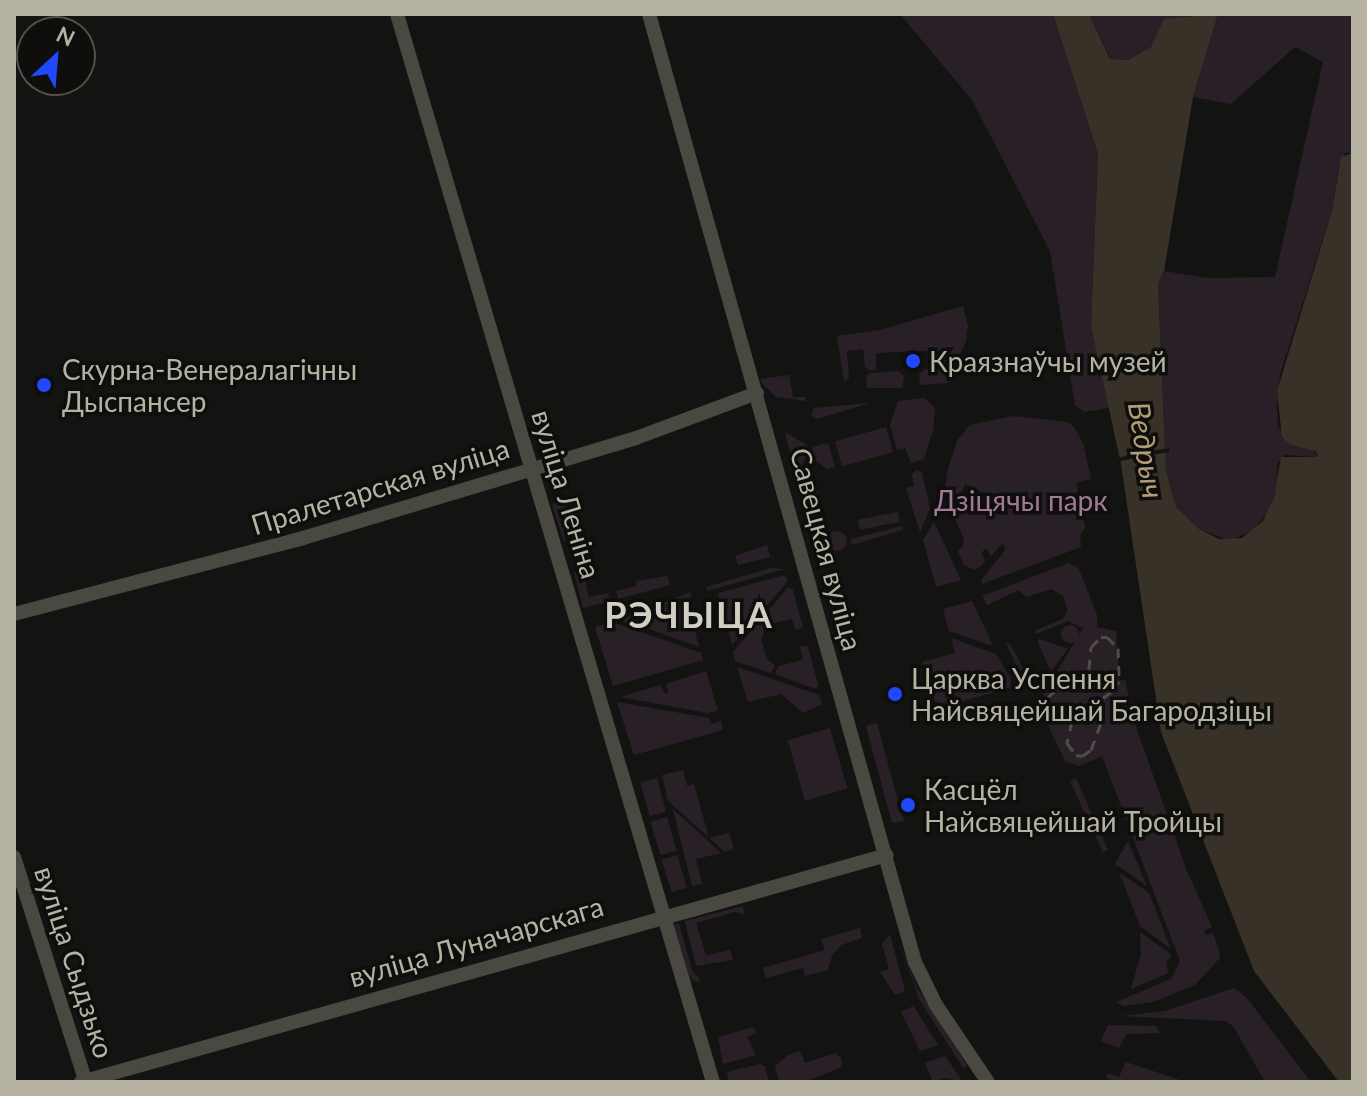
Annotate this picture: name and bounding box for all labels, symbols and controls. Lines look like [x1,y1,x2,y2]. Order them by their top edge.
north arrow [16,16,96,96]
text: N [52,20,79,52]
place label: Краязнаўчы музей [929,344,1167,378]
place label: Скурна-Венералагічны Дыспансер [62,352,357,418]
marker: Краязнаўчы музей [904,352,922,370]
marker: Скурна-Венералагічны Дыспансер [33,374,55,396]
water label: Ведрыч [1122,399,1172,501]
street label: вуліца Леніна [525,406,609,582]
street label: Пралетарская вуліца [247,431,513,541]
street label: Савецкая вуліца [784,444,870,654]
park label: Дзіцячы парк [934,483,1108,517]
district label: РЭЧЫЦА [604,593,774,637]
place label: Царква Успення Найсвяцейшай Багародзіцы [911,661,1272,727]
marker: Царква Успення Найсвяцейшай Багародзіцы [886,685,904,703]
place label: Касцёл Найсвяцейшай Тройцы [924,772,1222,838]
marker: Касцёл Найсвяцейшай Тройцы [899,796,917,814]
street label: вуліца Сыдзько [28,862,122,1062]
street label: вуліца Луначарскага [345,889,607,993]

